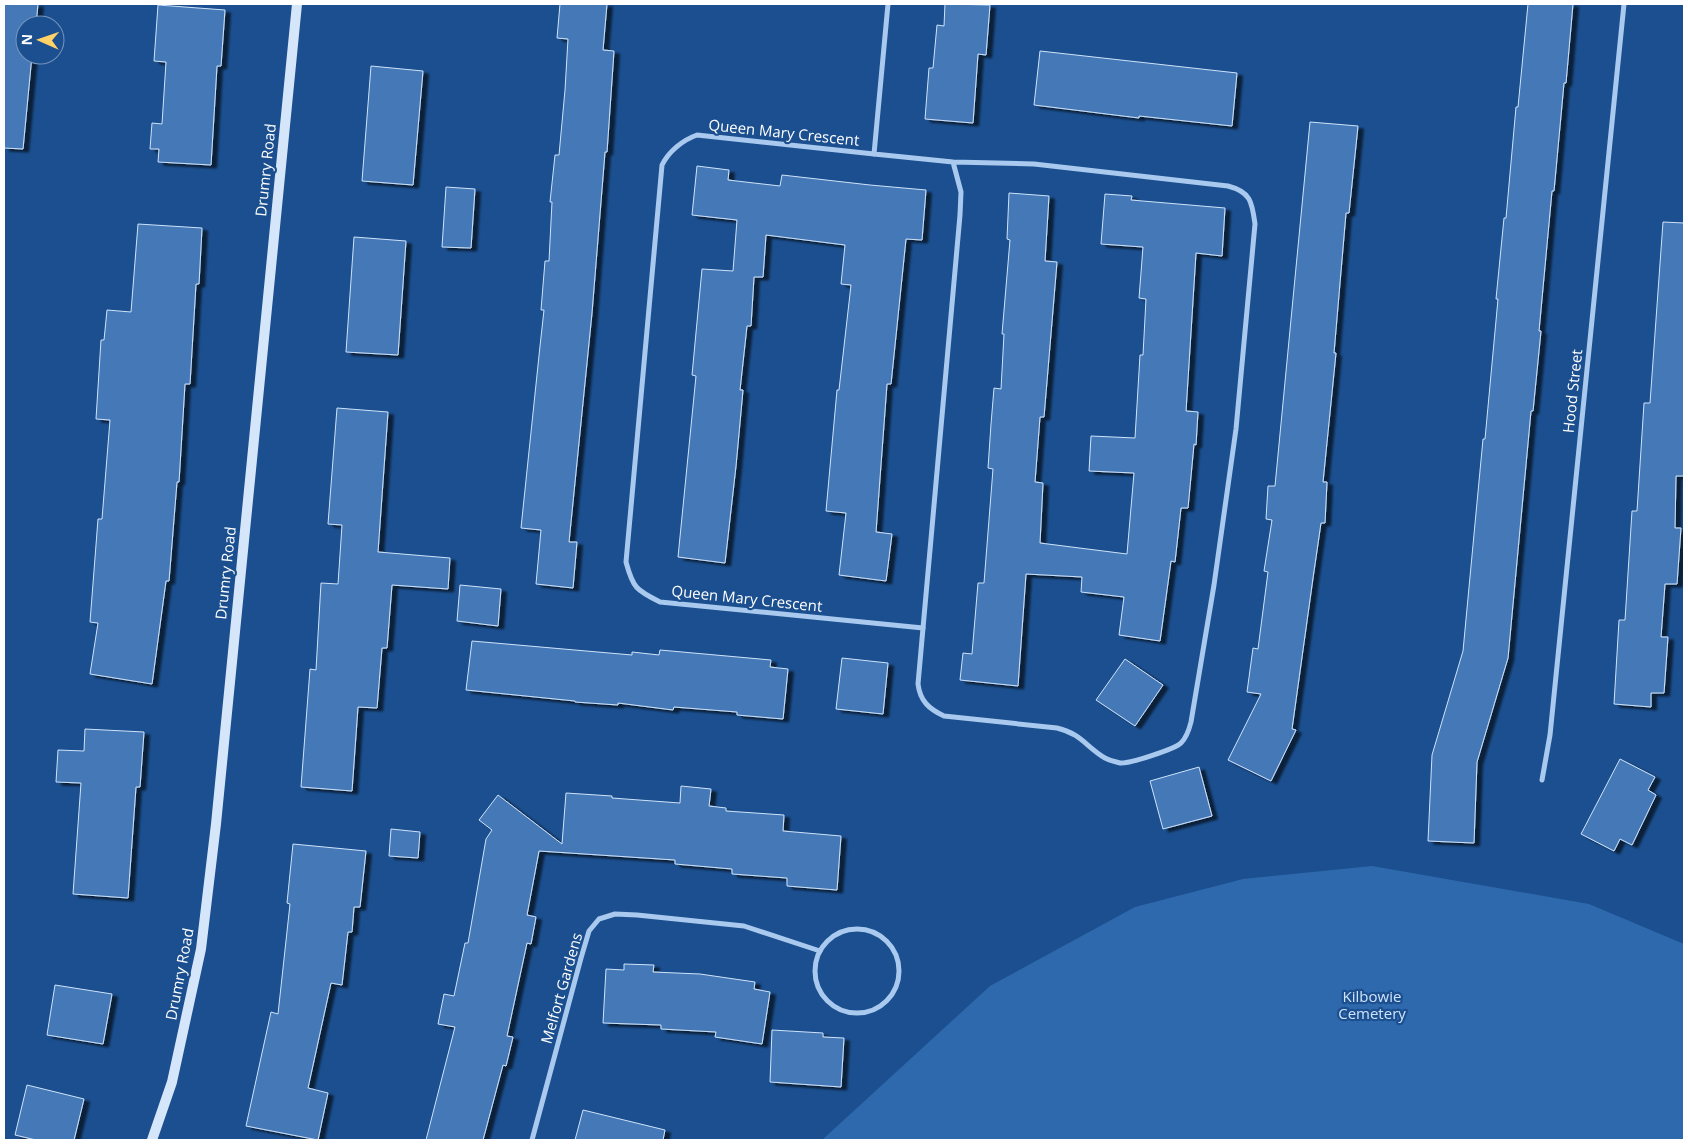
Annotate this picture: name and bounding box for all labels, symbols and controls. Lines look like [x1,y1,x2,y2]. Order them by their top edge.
north arrow [15,15,65,65]
text: N [17,34,36,46]
street label: Queen Mary Crescent [708,114,860,150]
street label: Drumry Road [250,122,280,218]
street label: Hood Street [1558,348,1586,434]
street label: Drumry Road [210,525,240,621]
street label: Queen Mary Crescent [671,580,823,616]
street label: Drumry Road [160,926,198,1022]
street label: Melfort Gardens [536,930,586,1046]
park label: Kilbowie Cemetery [1338,986,1406,1023]

